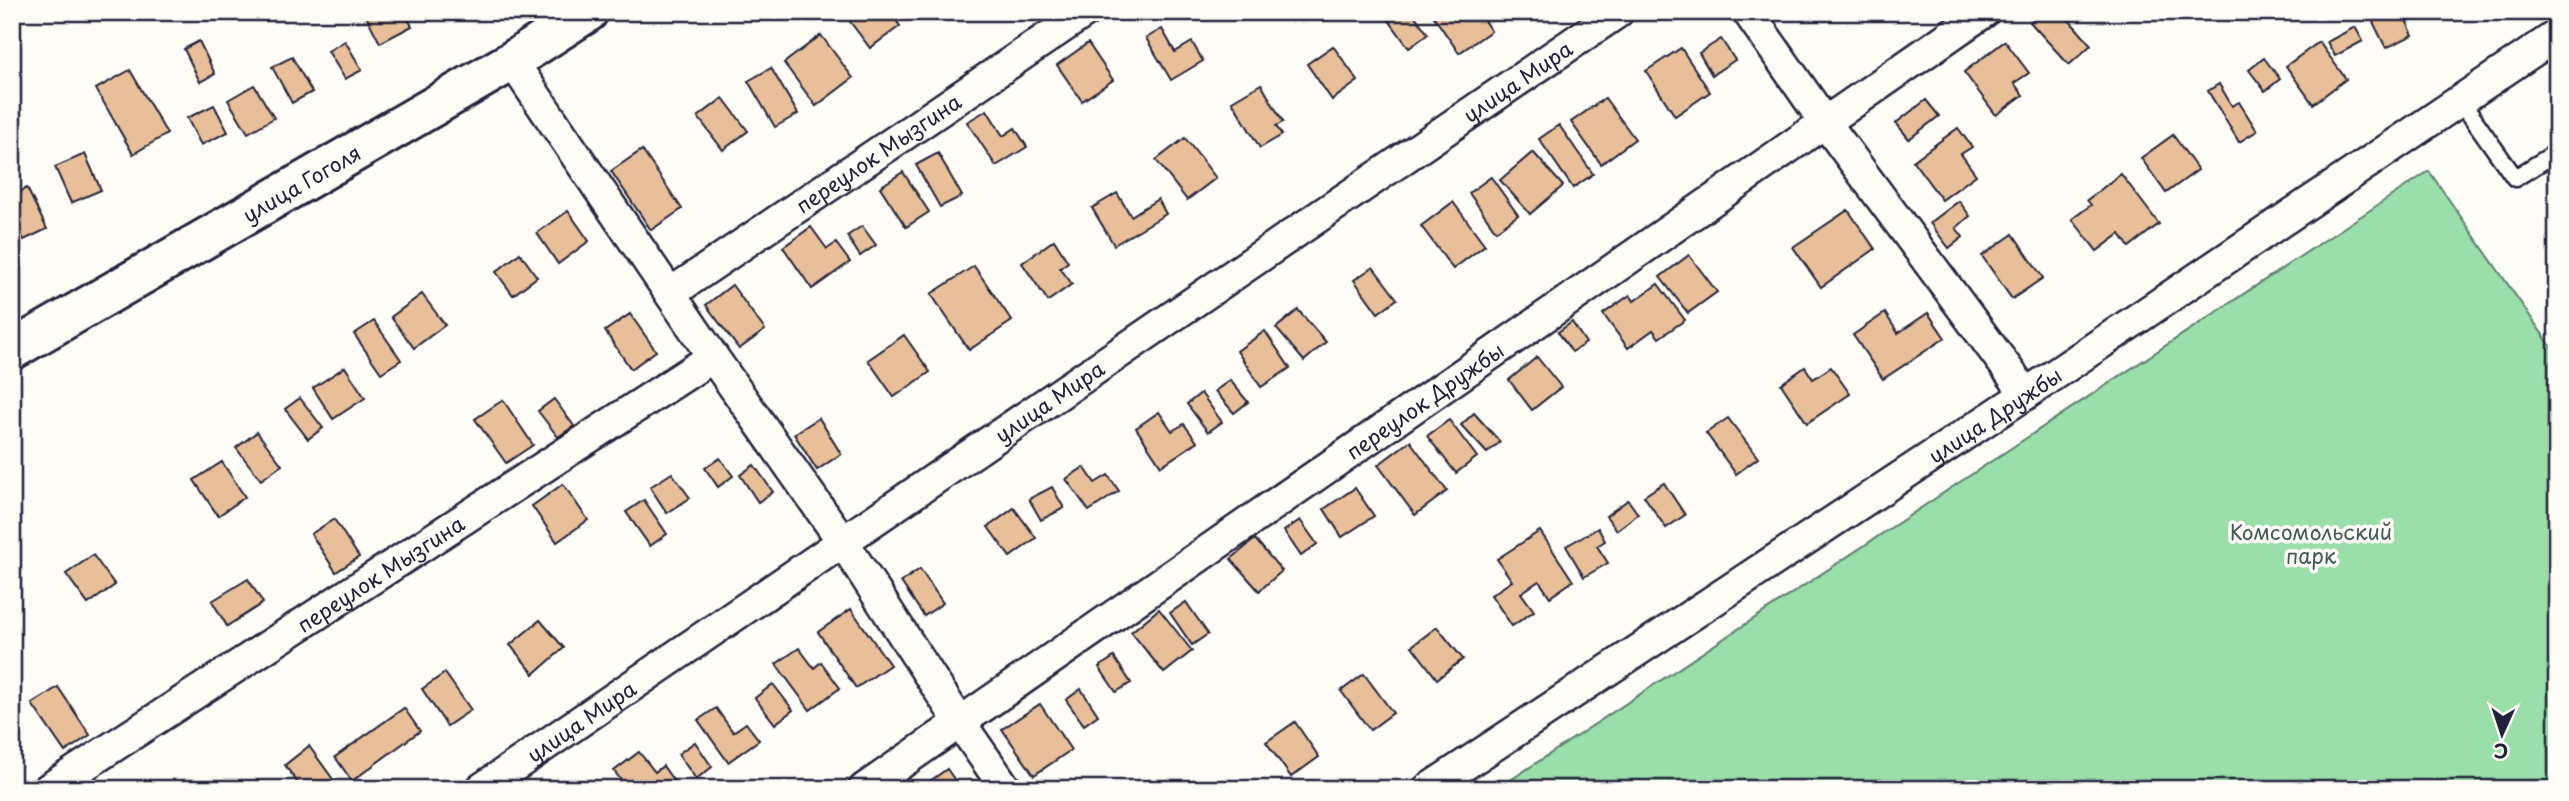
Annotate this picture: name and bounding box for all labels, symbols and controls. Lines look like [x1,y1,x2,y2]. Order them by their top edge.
street label: улица Мира [1456,32,1579,130]
street label: переулок Мызгина [789,84,968,220]
street label: улица Гоголя [236,136,366,230]
street label: переулок Дружбы [1339,334,1510,467]
street label: улица Мира [988,351,1111,450]
street label: улица Дружбы [1921,359,2068,471]
street label: переулок Мызгина [290,507,471,640]
park label: Комсомольский парк [2230,515,2392,571]
street label: улица Мира [520,671,643,770]
north arrow [2468,700,2538,770]
text: С [2493,738,2509,766]

